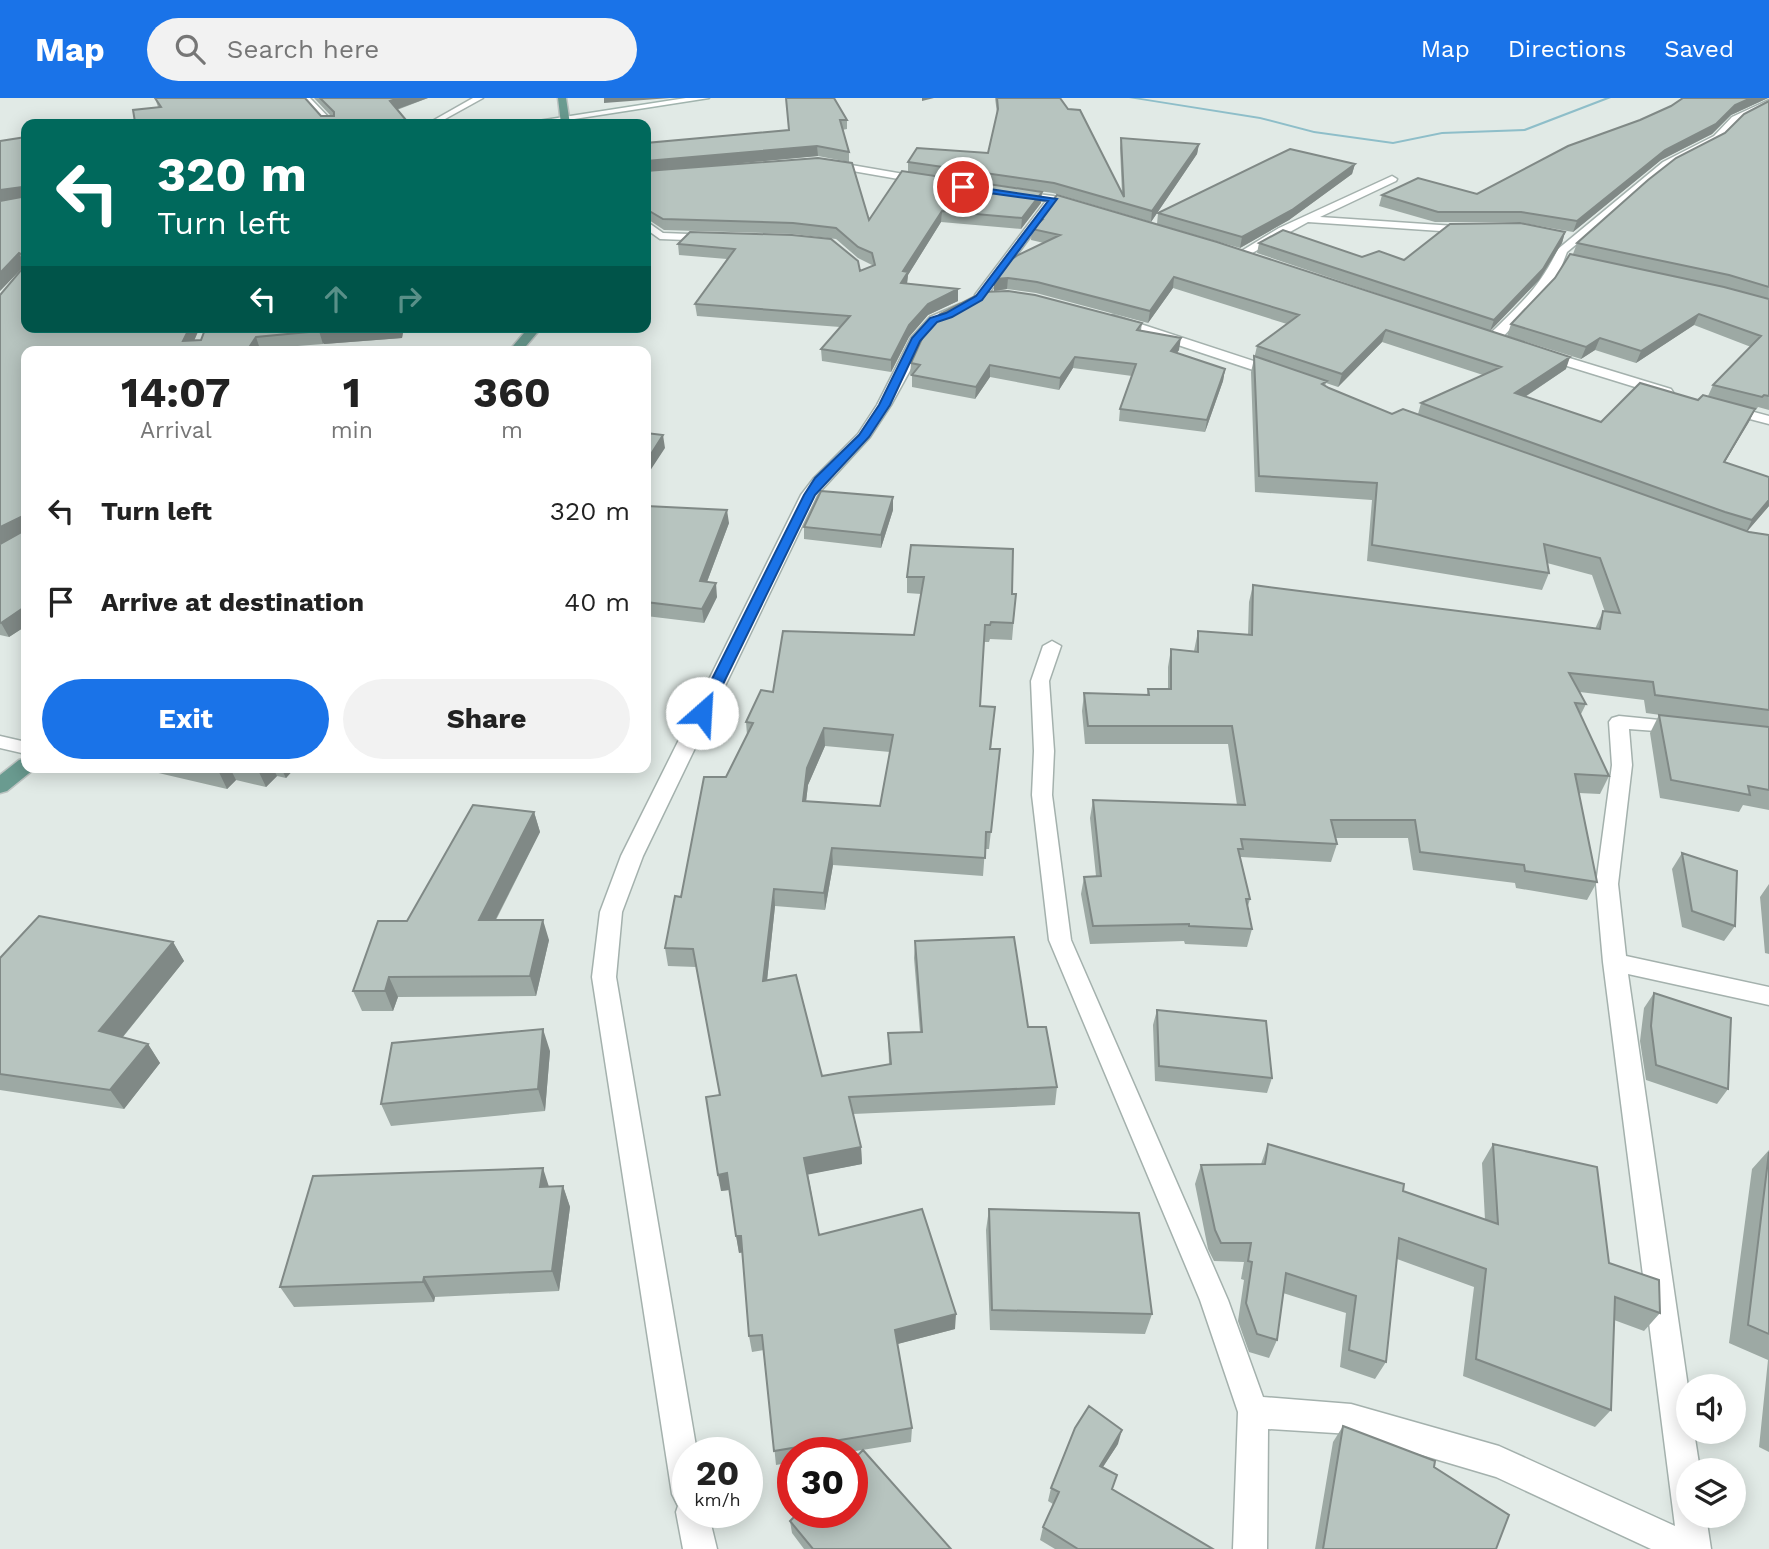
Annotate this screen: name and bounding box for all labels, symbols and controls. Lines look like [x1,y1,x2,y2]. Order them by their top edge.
search box [147,18,637,81]
text: Map [35,30,105,69]
icon: search [171,30,209,68]
text: Search here [227,34,379,64]
text: Map [1421,35,1470,63]
text: Directions [1508,35,1626,63]
text: Saved [1664,35,1734,63]
text: 320 m [157,145,307,203]
icon: left [42,147,133,238]
pin [933,157,993,217]
icon: arrive [944,168,982,206]
text: Turn left [157,204,290,242]
icon: left [244,280,282,318]
icon: ahead [317,280,355,318]
icon: right [390,280,428,318]
text: 14:07 [121,368,231,417]
text: 1 [343,368,361,417]
text: 360 [473,368,551,417]
text: Arrival [140,417,212,444]
text: min [331,417,373,444]
text: m [501,417,523,444]
icon: left [42,492,80,530]
text: Turn left [101,496,212,526]
text: 320 m [550,496,630,526]
icon: arrive [42,583,80,621]
text: Arrive at destination [101,587,364,617]
text: 40 m [564,587,630,617]
position arrow [665,676,739,750]
button: Exit [42,679,329,759]
button: Share [343,679,630,759]
map controls [1676,1374,1746,1528]
button: sound [1676,1374,1746,1444]
speed limit sign: 30 [777,1437,868,1528]
text: 20 [696,1452,739,1494]
button: layers [1676,1458,1746,1528]
text: km/h [694,1489,741,1510]

